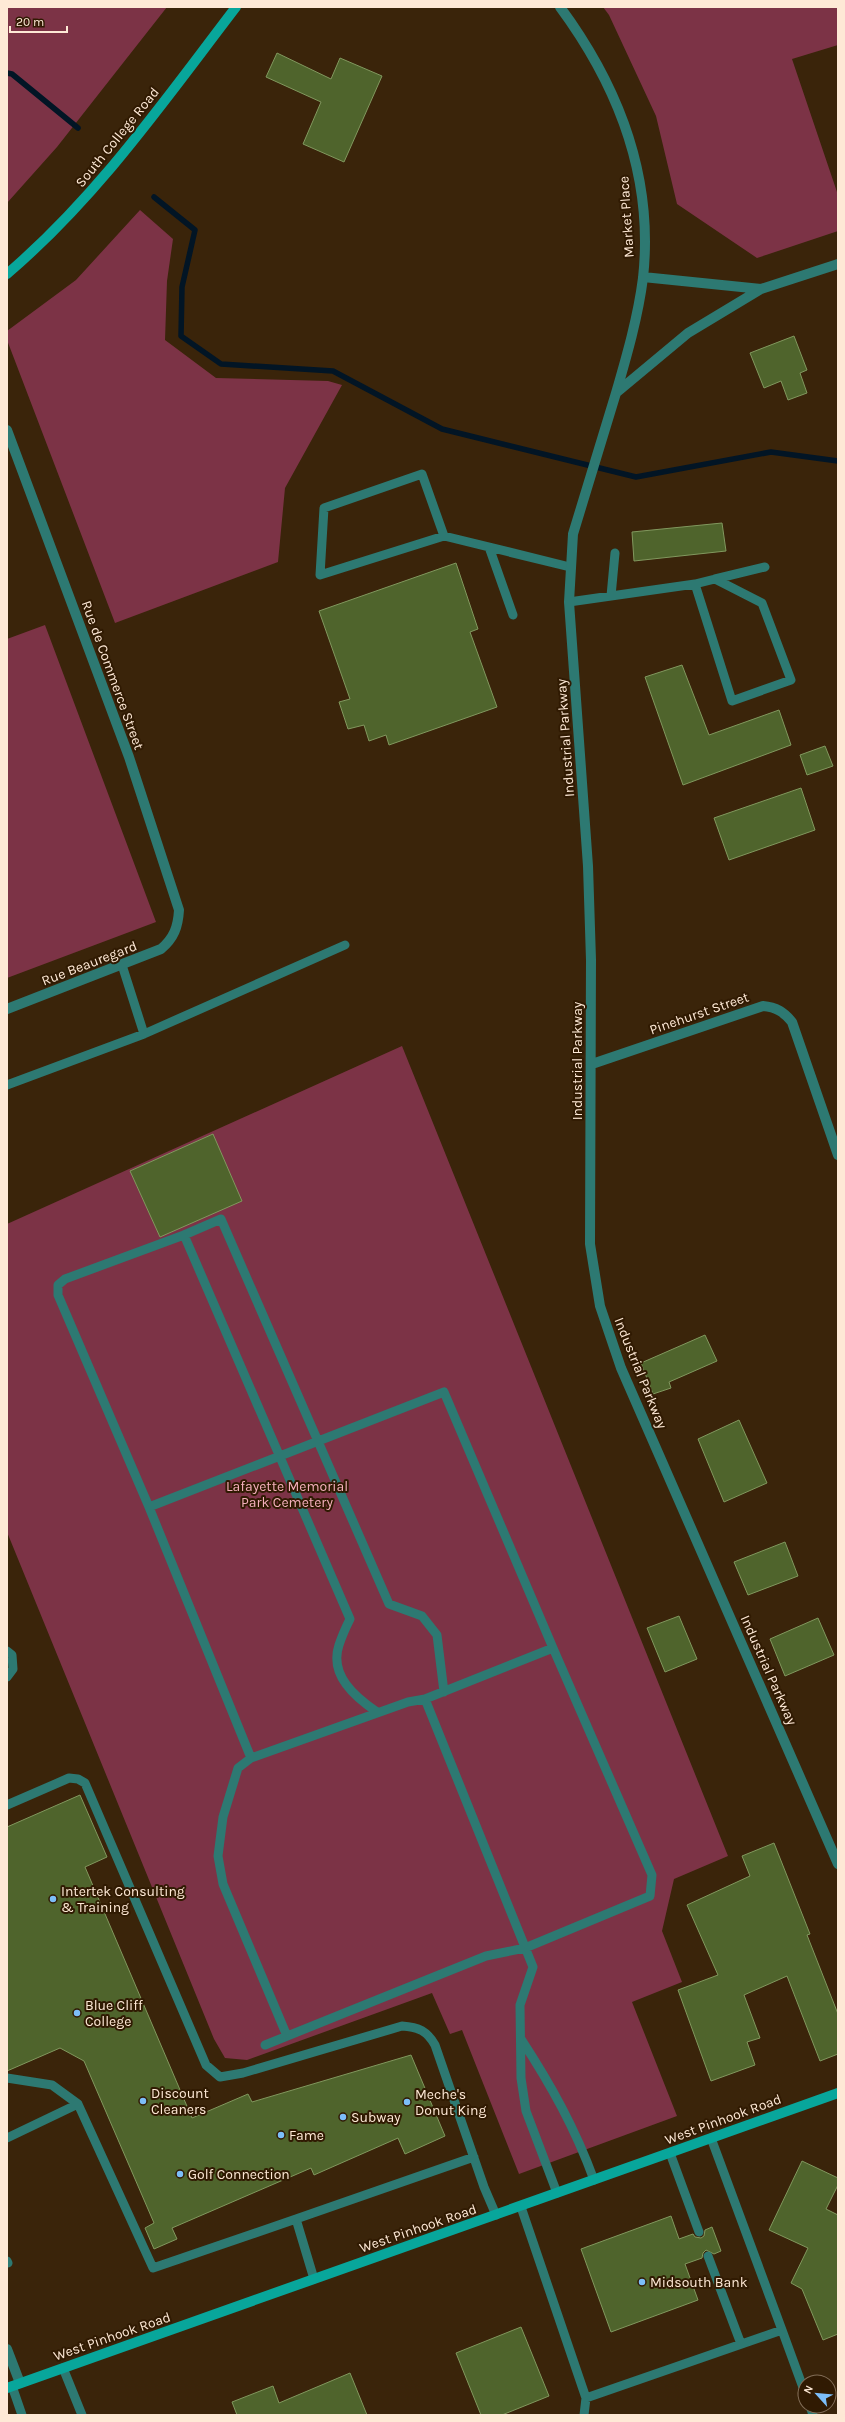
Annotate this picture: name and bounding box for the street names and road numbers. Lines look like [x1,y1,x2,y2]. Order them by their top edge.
street label: South College Road [72,84,163,191]
street label: Market Place [615,175,638,259]
street label: Rue de Commerce Street [78,598,147,752]
street label: Industrial Parkway [553,678,578,798]
street label: Rue Beauregard [39,937,139,989]
street label: Pinehurst Street [647,989,751,1038]
street label: Industrial Parkway [569,1001,586,1120]
street label: Industrial Parkway [610,1315,671,1432]
street label: Industrial Parkway [737,1613,801,1728]
street label: West Pinhook Road [663,2090,784,2148]
street label: West Pinhook Road [357,2200,479,2256]
street label: West Pinhook Road [51,2308,173,2364]

